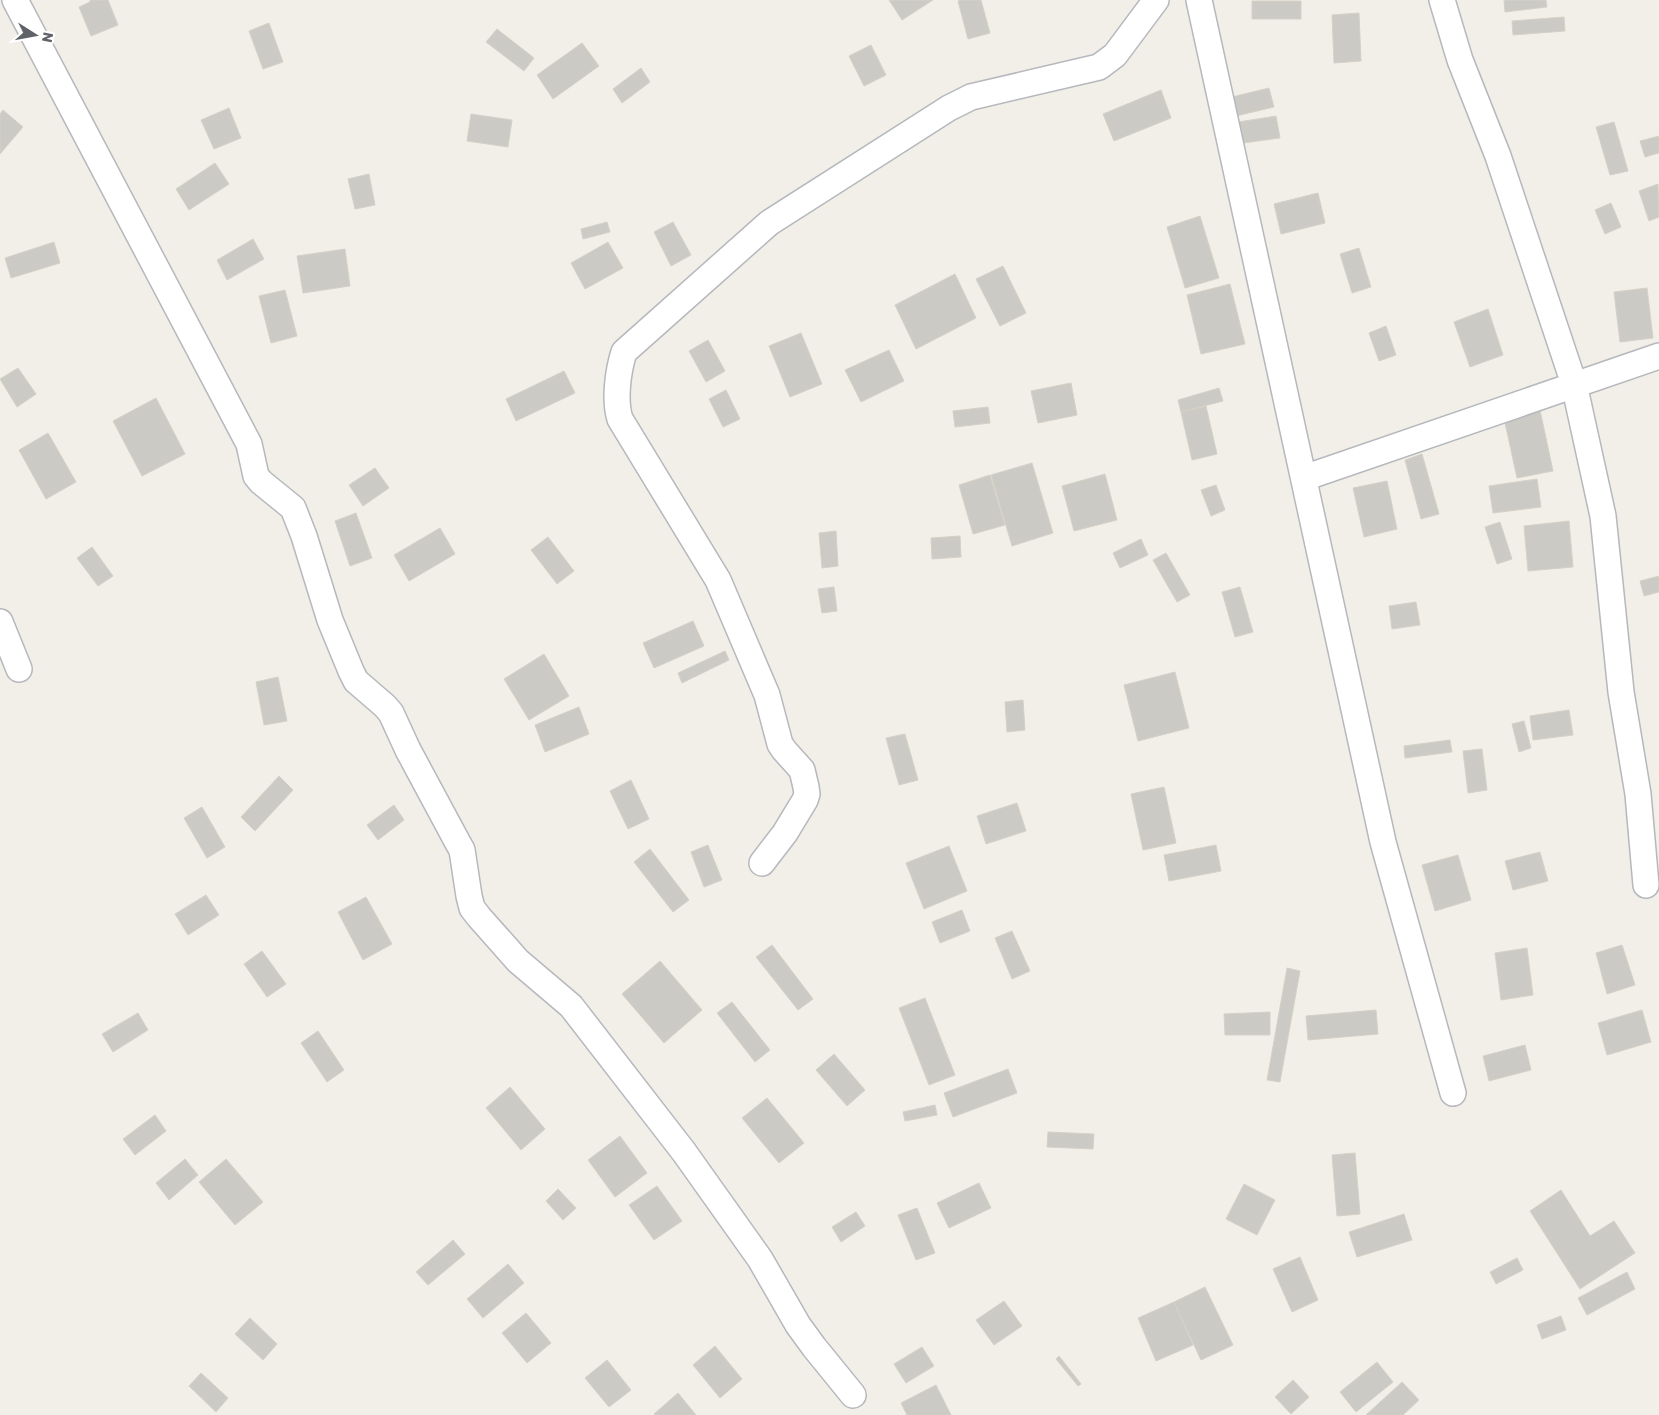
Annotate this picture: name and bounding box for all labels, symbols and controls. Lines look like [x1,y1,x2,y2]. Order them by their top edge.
north arrow [10,10,60,60]
text: N [38,31,57,44]

